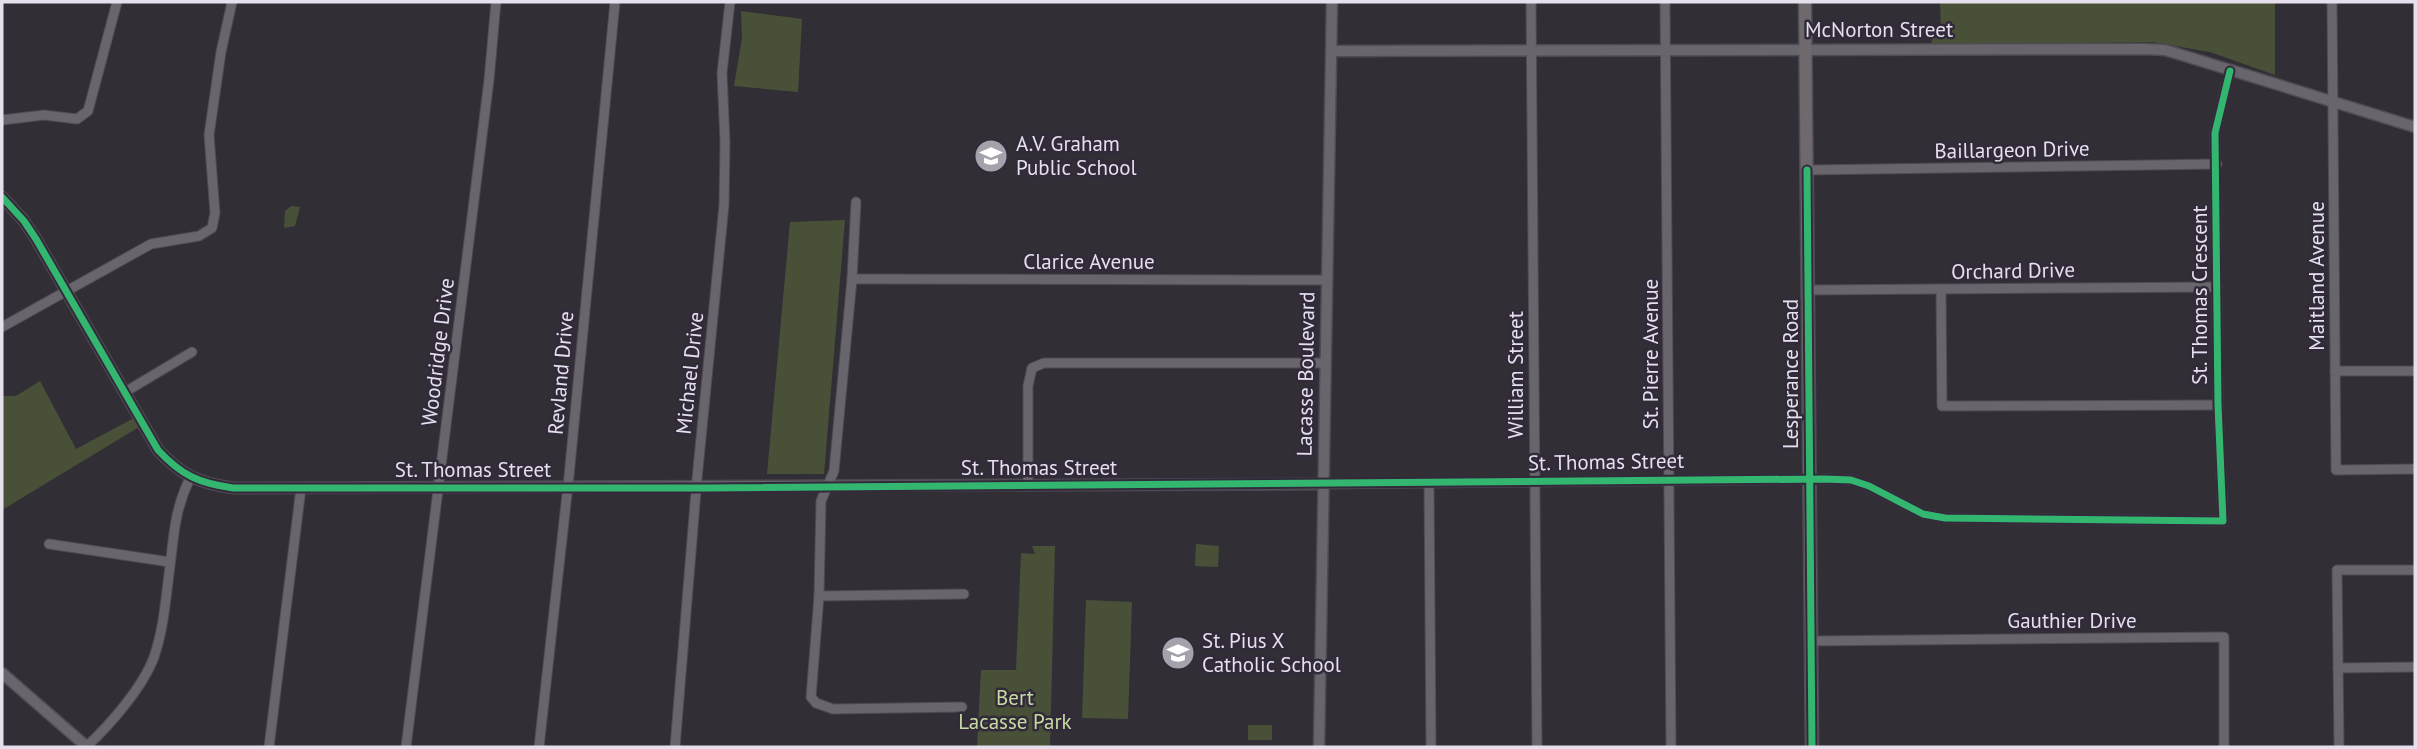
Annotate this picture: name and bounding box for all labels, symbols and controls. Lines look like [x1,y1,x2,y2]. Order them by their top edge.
street label: McNorton Street [1805,16,1953,43]
place label: A.V. Graham Public School [1016,130,1137,181]
street label: Baillargeon Drive [1934,135,2090,164]
school or university icon: A.V. Graham Public School [972,137,1010,175]
street label: Maitland Avenue [2303,201,2330,351]
street label: St. Thomas Crescent [2186,205,2213,385]
street label: Clarice Avenue [1023,248,1155,275]
street label: Orchard Drive [1951,256,2075,285]
street label: Woodridge Drive [415,276,460,428]
street label: St. Pierre Avenue [1637,279,1664,429]
street label: Lacasse Boulevard [1291,291,1320,457]
street label: Lesperance Road [1777,299,1804,449]
street label: Revland Drive [542,310,579,436]
street label: Michael Drive [670,310,709,436]
street label: William Street [1502,311,1529,439]
street label: St. Thomas Street [1528,447,1684,476]
street label: St. Thomas Street [961,454,1117,481]
street label: St. Thomas Street [395,456,551,483]
street label: Gauthier Drive [2007,607,2137,634]
place label: St. Pius X Catholic School [1202,627,1341,678]
school or university icon: St. Pius X Catholic School [1159,634,1197,672]
park label: Bert Lacasse Park [958,684,1072,735]

